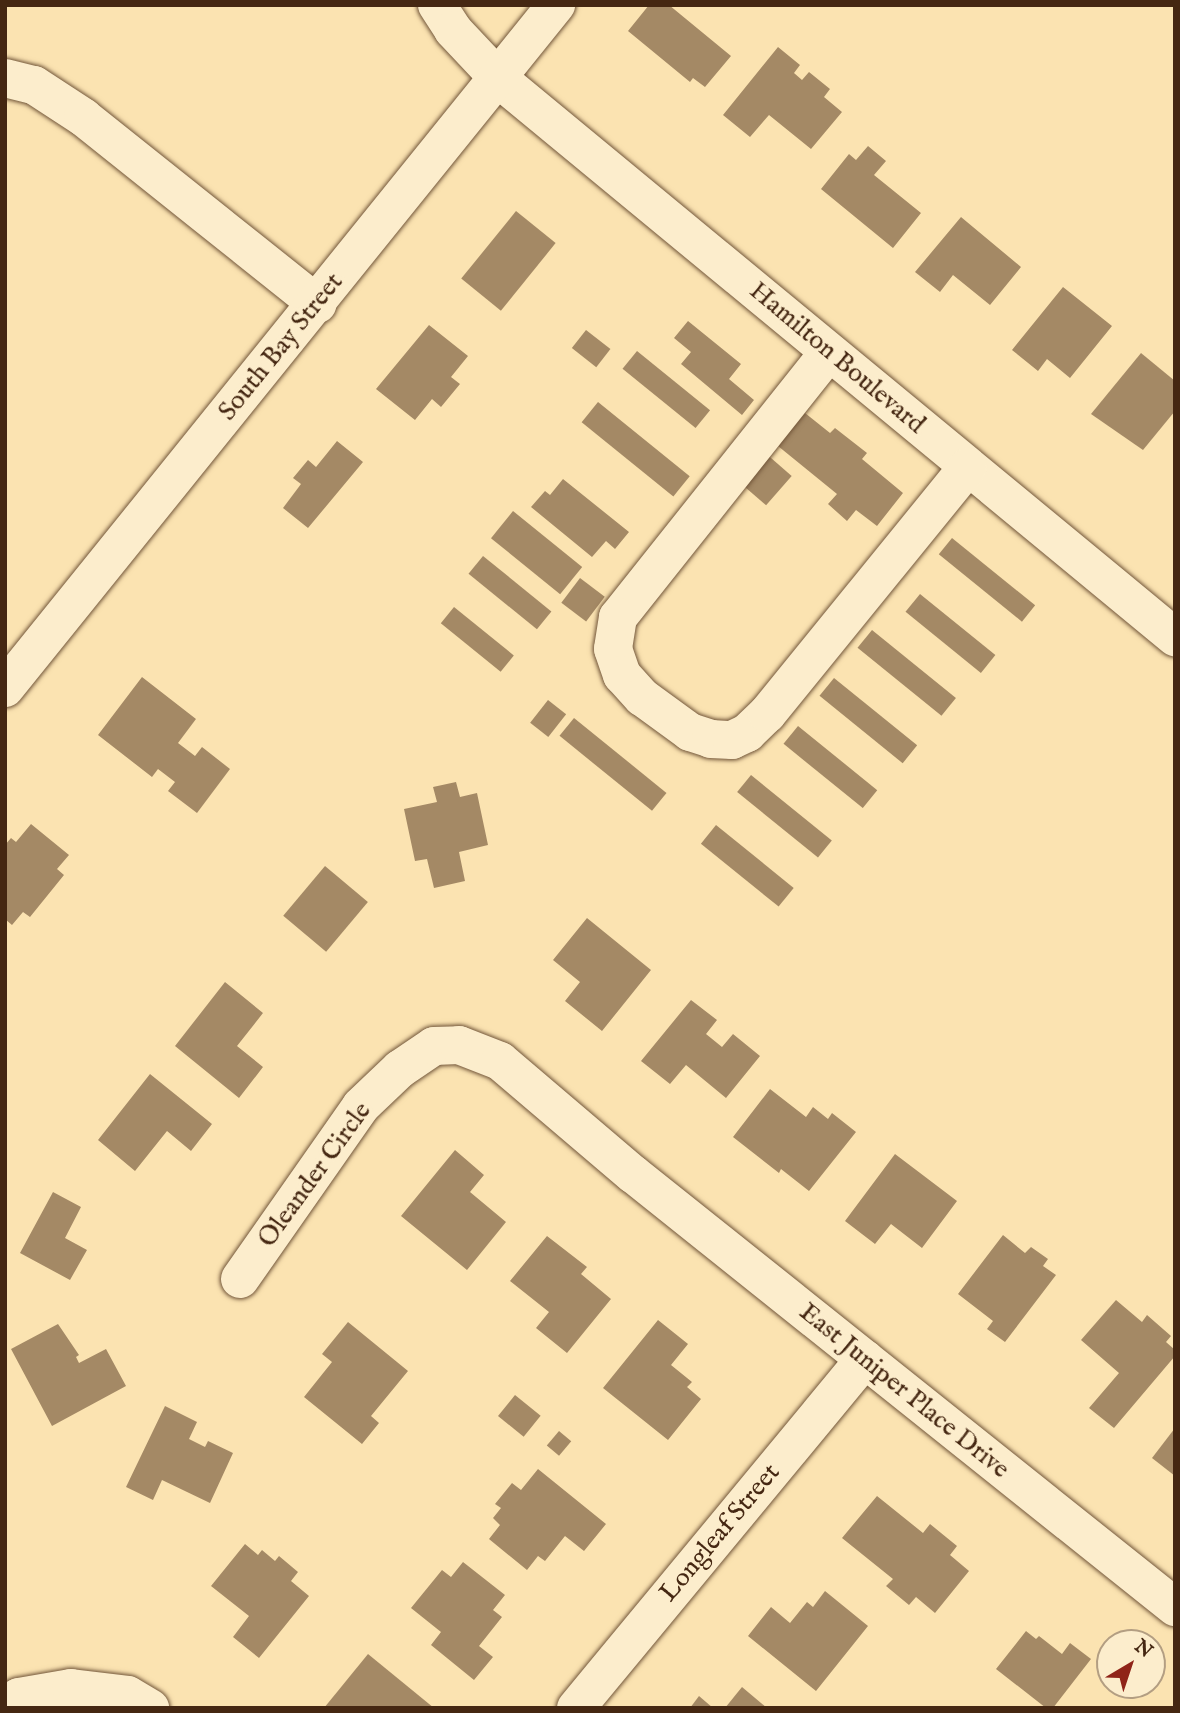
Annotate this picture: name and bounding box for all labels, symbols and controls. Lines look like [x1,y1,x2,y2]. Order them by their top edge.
street label: South Bay Street [212,267,350,427]
street label: Hamilton Boulevard [743,275,931,441]
street label: Oleander Circle [252,1096,378,1254]
street label: East Juniper Place Drive [793,1297,1015,1485]
street label: Longleaf Street [653,1458,787,1608]
north arrow [1096,1629,1166,1699]
text: N [1129,1635,1157,1664]

